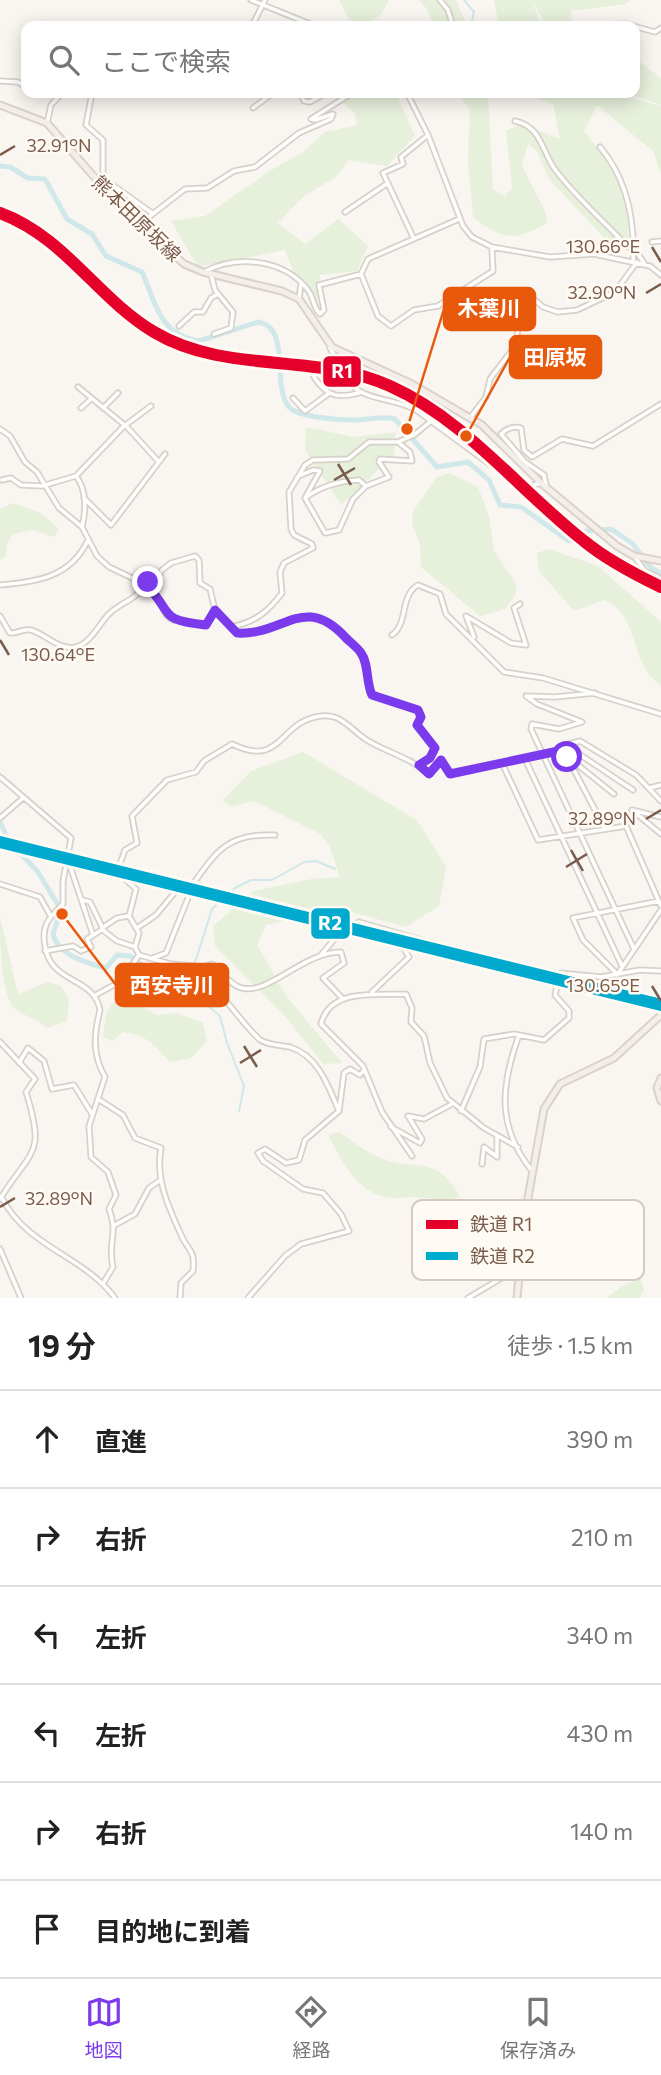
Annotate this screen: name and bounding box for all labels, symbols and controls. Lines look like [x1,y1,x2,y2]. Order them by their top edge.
search box [21,21,640,98]
icon: search [45,41,83,79]
text: ここで検索 [101,45,231,76]
text: 32.91°N [27,134,91,156]
street label: 熊本田原坂線 [88,170,186,266]
text: 130.66°E [566,235,640,257]
text: 32.90°N [568,281,636,303]
callout: 木葉川 [444,288,535,330]
text: 木葉川 [458,295,521,320]
callout: 田原坂 [510,336,601,378]
text: 田原坂 [524,344,587,369]
line badge: R1 [322,355,362,388]
text: R1 [331,359,353,382]
route end [132,566,163,597]
text: 130.64°E [21,643,95,665]
route start [551,741,582,772]
text: 32.89°N [568,807,636,829]
line badge: R2 [310,907,351,940]
text: R2 [318,911,342,934]
callout: 西安寺川 [116,964,228,1006]
text: 西安寺川 [130,972,214,997]
text: 130.65°E [566,974,640,996]
text: 32.89°N [25,1187,93,1209]
legend [412,1200,644,1280]
text: 鉄道 R1 [470,1212,533,1235]
text: 鉄道 R2 [470,1244,535,1267]
text: 19 分 [28,1326,96,1363]
text: 徒歩 · 1.5 km [507,1331,633,1359]
icon: ahead [28,1420,66,1458]
text: 直進 [95,1425,147,1456]
text: 390 m [566,1425,633,1453]
icon: right [28,1518,66,1556]
text: 右折 [95,1523,147,1554]
text: 210 m [571,1523,633,1551]
icon: left [28,1616,66,1654]
text: 左折 [95,1621,147,1652]
text: 340 m [567,1621,633,1649]
icon: left [28,1714,66,1752]
text: 左折 [95,1719,147,1750]
text: 430 m [567,1719,633,1747]
icon: right [28,1812,66,1850]
text: 右折 [95,1817,147,1848]
text: 140 m [570,1817,633,1845]
icon: arrive [28,1910,66,1948]
text: 目的地に到着 [95,1915,251,1946]
tab: 地図 [85,1993,123,2062]
tab: 経路 [292,1993,330,2062]
tab: 保存済み [500,1993,576,2062]

